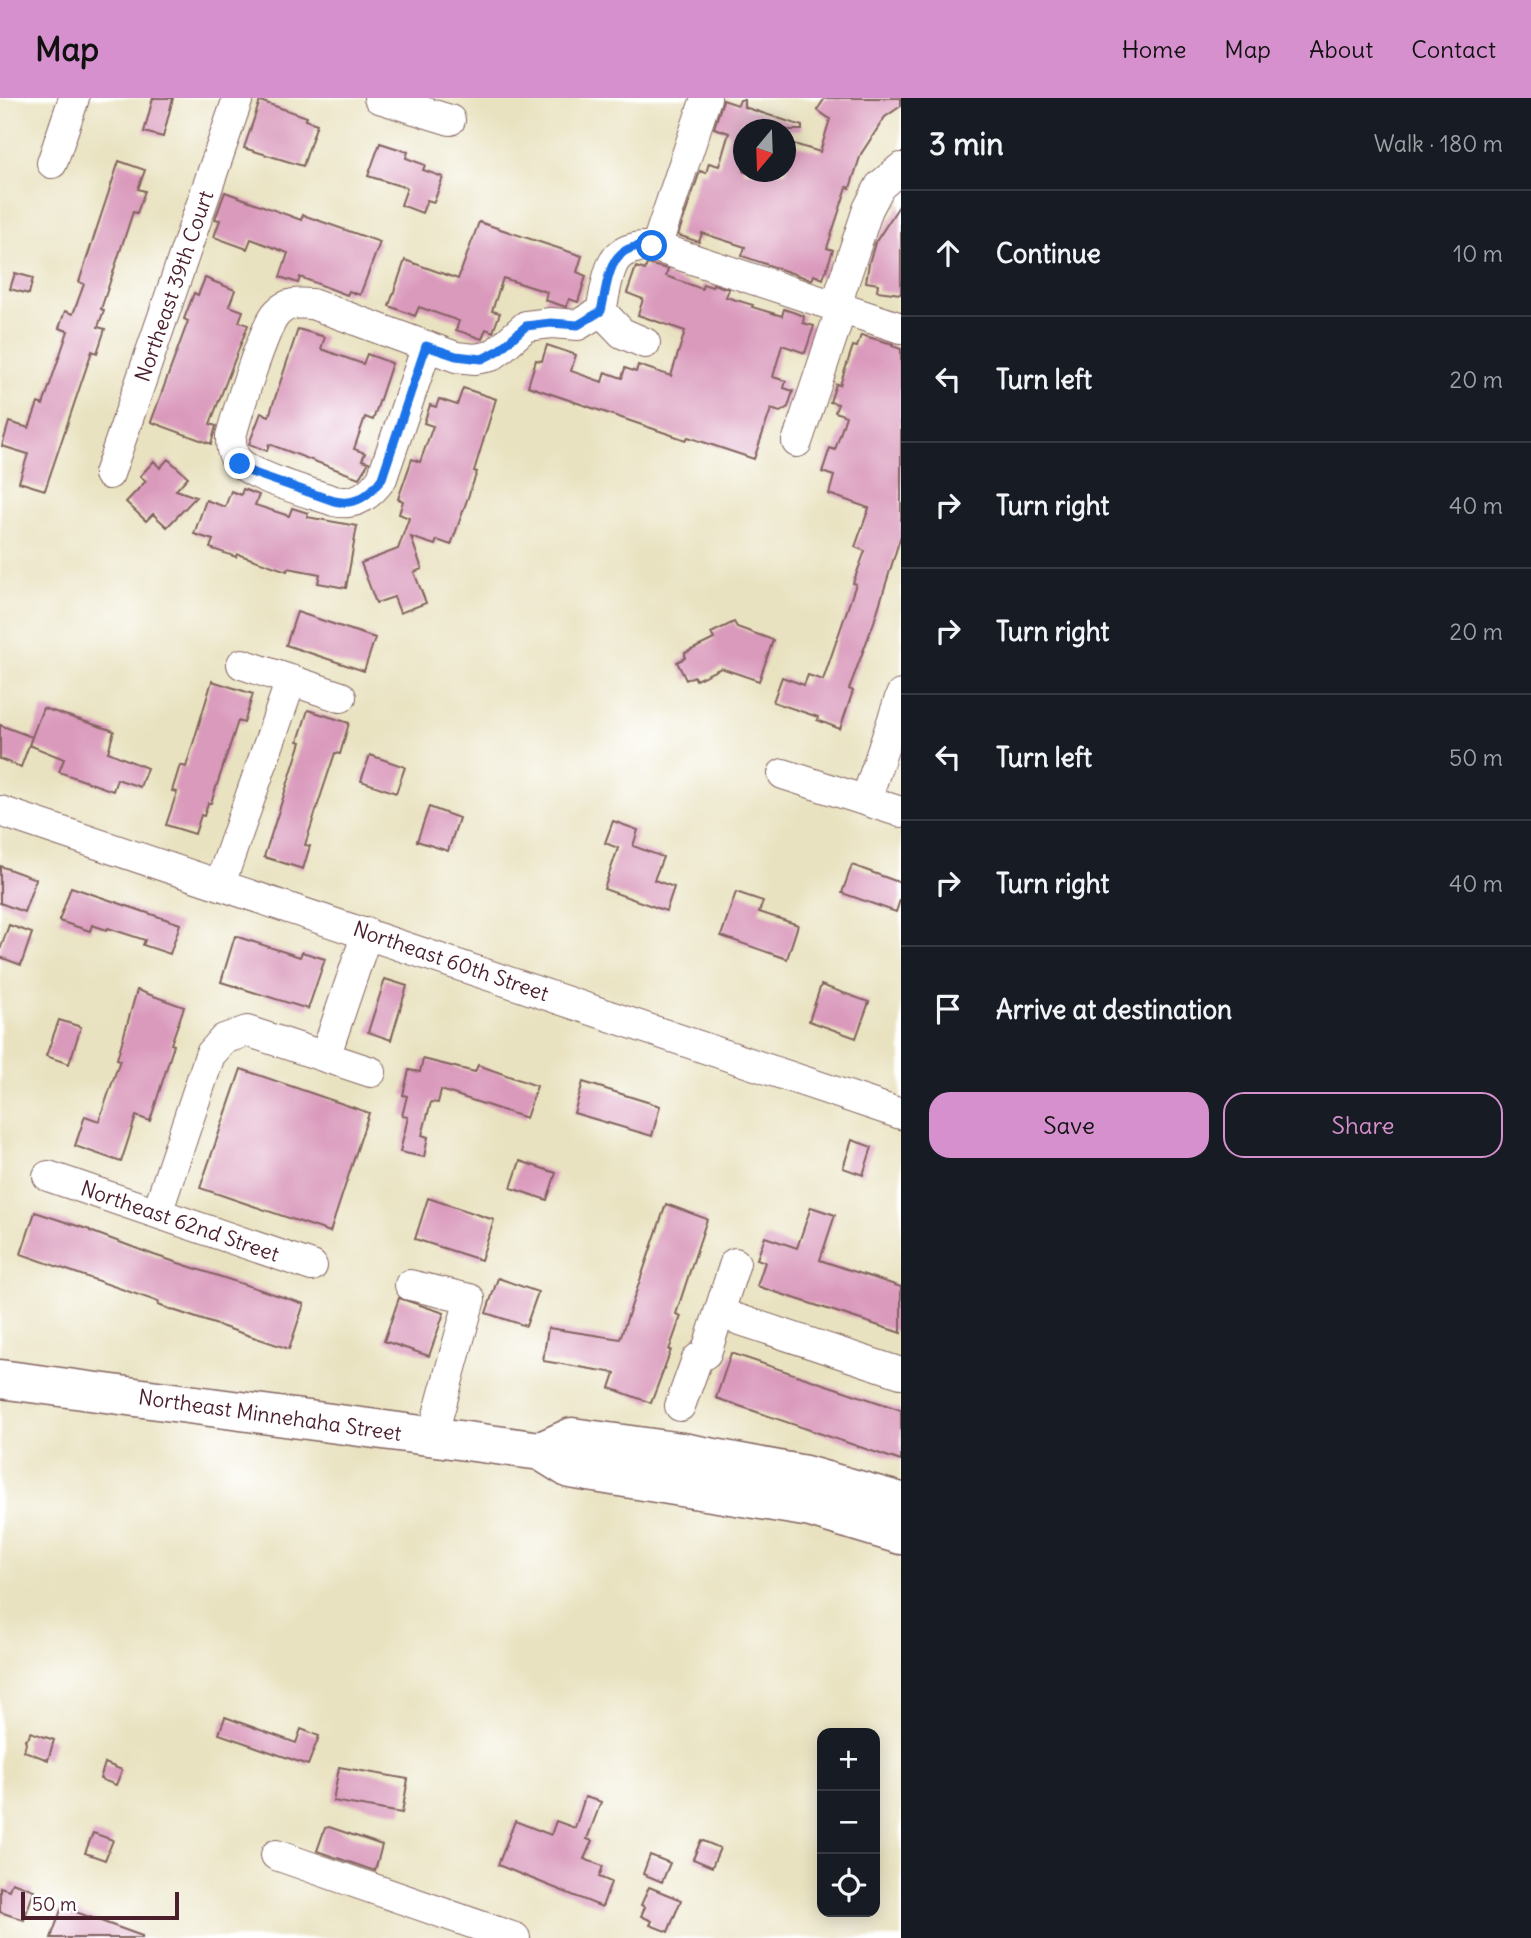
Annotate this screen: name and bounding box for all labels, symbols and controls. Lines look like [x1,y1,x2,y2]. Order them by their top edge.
text: Map [35,28,99,70]
text: Home [1122,34,1186,64]
text: Map [1224,34,1271,64]
text: About [1309,34,1373,64]
text: Contact [1411,34,1496,64]
north arrow [733,119,796,182]
text: 3 min [929,125,1004,163]
text: Walk · 180 m [1374,129,1503,158]
street label: Northeast 39th Court [129,187,219,385]
route start [636,230,667,261]
icon: ahead [929,234,967,272]
text: Continue [996,237,1101,270]
text: 10 m [1453,239,1503,268]
icon: left [929,360,967,398]
text: Turn left [996,363,1092,396]
text: 20 m [1450,365,1503,394]
route end [224,448,255,479]
icon: right [929,486,967,524]
text: Turn right [996,489,1109,522]
text: 40 m [1449,491,1503,520]
icon: right [929,612,967,650]
text: Turn right [996,615,1109,648]
text: 20 m [1450,617,1503,646]
icon: left [929,738,967,776]
text: Turn left [996,741,1092,774]
text: 50 m [1449,743,1503,772]
icon: right [929,864,967,902]
text: Turn right [996,867,1109,900]
text: 40 m [1449,869,1503,898]
street label: Northeast 60th Street [350,915,552,1007]
icon: arrive [929,990,967,1028]
text: Arrive at destination [996,993,1232,1026]
button: Save [929,1092,1209,1158]
button: Share [1223,1092,1503,1158]
street label: Northeast 62nd Street [77,1174,283,1268]
street label: Northeast Minnehaha Street [137,1383,403,1447]
map controls [817,1728,880,1917]
button: + [817,1728,880,1791]
button: − [817,1791,880,1854]
button: locate [817,1854,880,1917]
scale bar [21,1889,178,1921]
text: 50 m [32,1892,77,1916]

